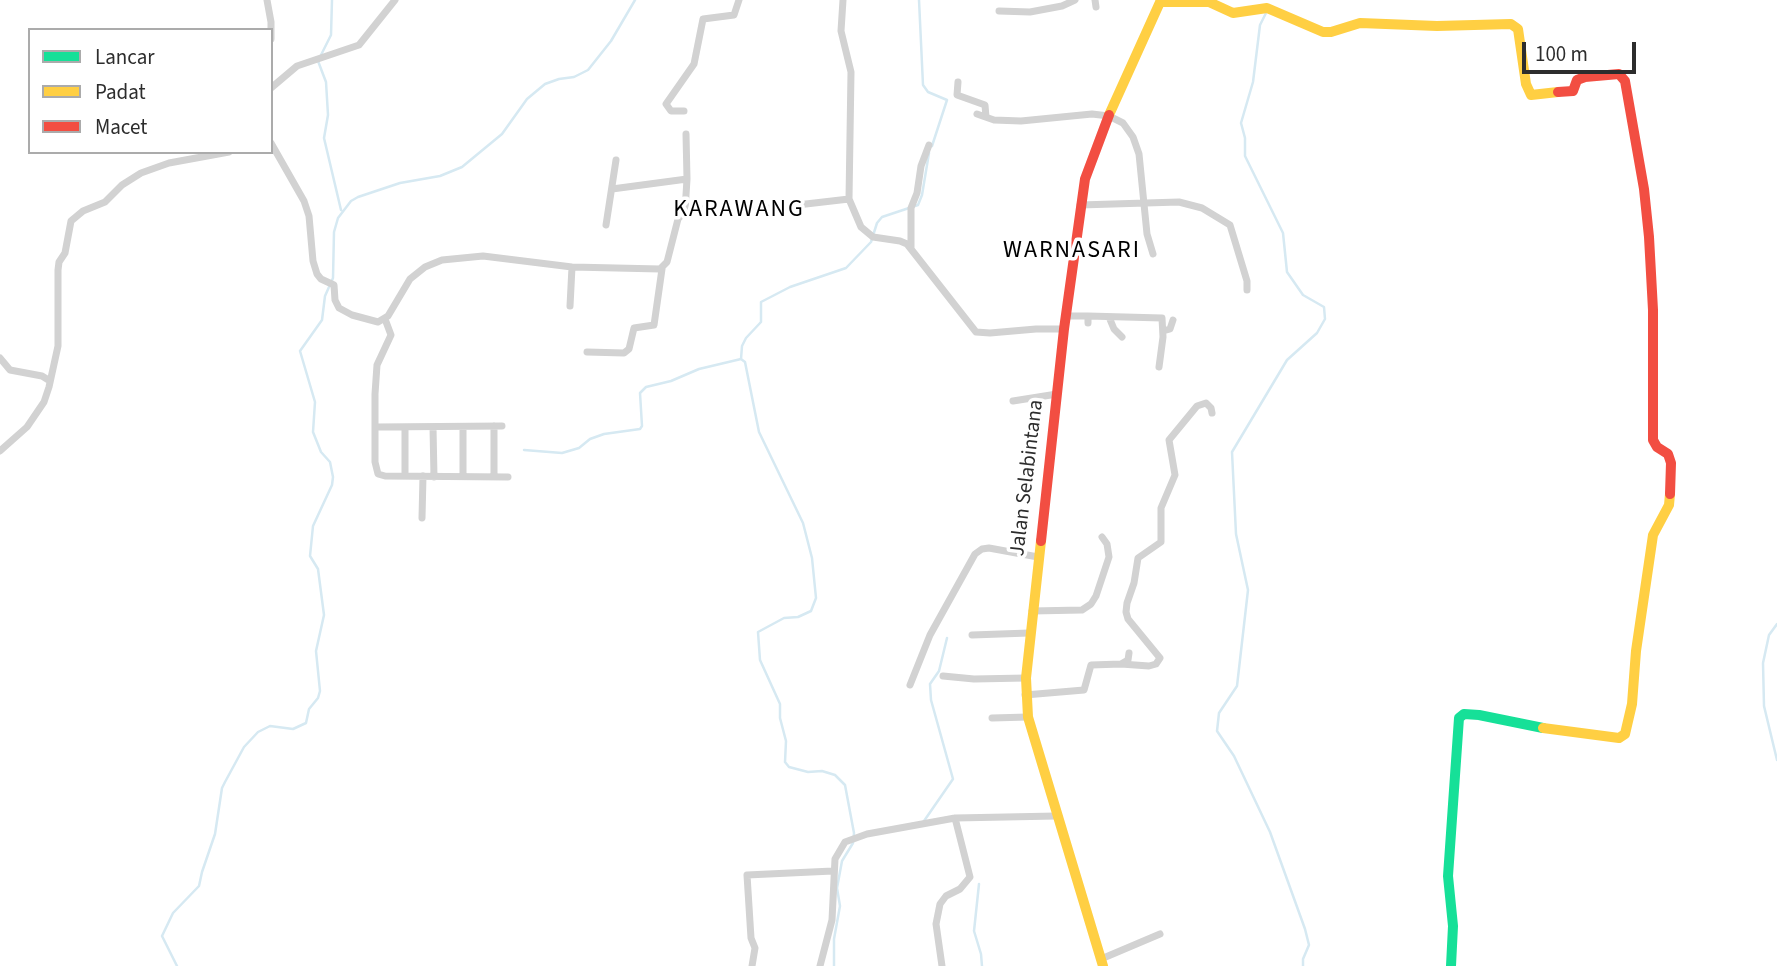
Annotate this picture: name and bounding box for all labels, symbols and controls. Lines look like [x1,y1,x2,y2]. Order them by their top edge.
legend [28,28,273,154]
scale bar [1525,28,1639,72]
text: 100 m [1535,39,1588,69]
text: Lancar [95,42,155,72]
text: Padat [95,77,146,107]
text: Macet [95,112,147,142]
district label: KARAWANG [674,197,804,225]
district label: WARNASARI [1004,238,1140,266]
street label: Jalan Selabintana [1006,398,1050,558]

